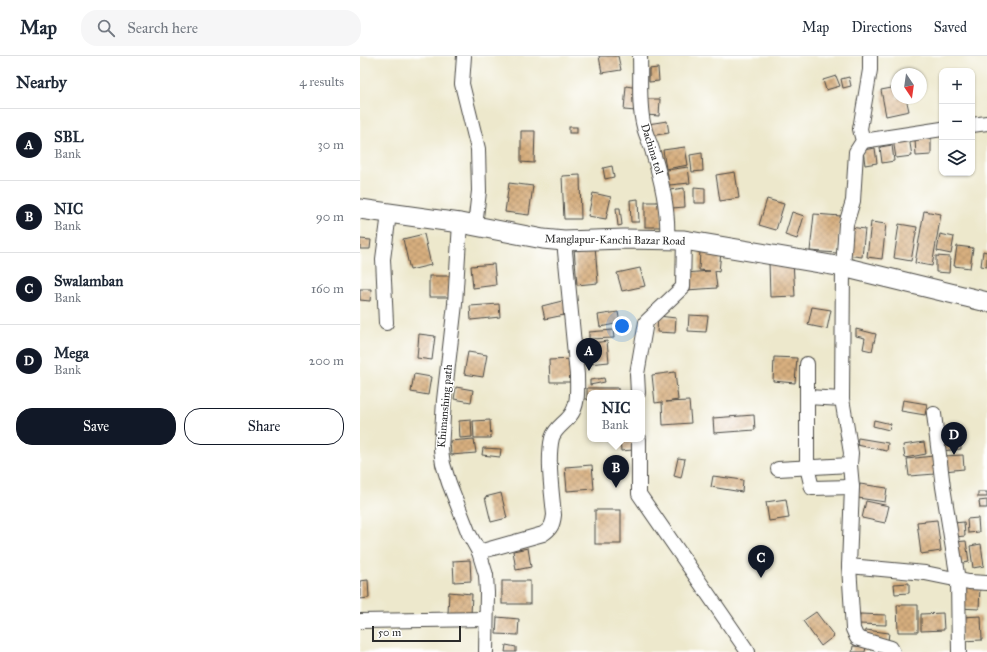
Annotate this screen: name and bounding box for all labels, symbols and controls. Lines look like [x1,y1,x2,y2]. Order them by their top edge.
search box [81,10,361,46]
text: Map [20,16,57,39]
icon: search [95,17,117,39]
text: Search here [127,19,198,37]
text: Map [802,19,829,36]
text: Directions [851,19,912,36]
text: Saved [934,19,967,36]
north arrow [891,68,927,104]
map controls [939,68,975,176]
button: + [939,68,975,104]
text: Nearby [16,72,67,93]
text: 4 results [299,74,344,90]
button: − [939,104,975,140]
street label: Dachina tol [638,122,666,176]
text: SBL [54,128,84,146]
text: A [25,137,33,153]
text: 30 m [318,137,344,153]
button: layers [939,140,975,176]
text: Bank [54,146,81,162]
text: NIC [54,200,83,218]
text: B [25,209,33,225]
text: 90 m [316,209,344,225]
text: Bank [54,218,81,234]
street label: Manglapur-Kanchi Bazar Road [544,232,686,248]
text: Swalamban [54,272,123,290]
text: C [25,281,33,297]
text: 160 m [311,281,344,297]
text: Bank [54,290,81,306]
your location [612,316,632,336]
pin: A [576,338,602,371]
text: Mega [54,344,89,362]
text: D [24,353,34,369]
text: 200 m [309,353,344,369]
text: Bank [54,362,81,378]
street label: Khimanshing path [435,364,455,448]
popup [587,390,645,442]
text: NIC [601,399,631,417]
button: Save [16,408,176,445]
button: Share [184,408,344,445]
text: Bank [601,417,629,433]
pin: D [941,422,967,455]
pin: B [603,455,629,488]
pin: C [748,545,774,578]
scale bar [372,624,461,643]
text: 50 m [378,626,401,639]

